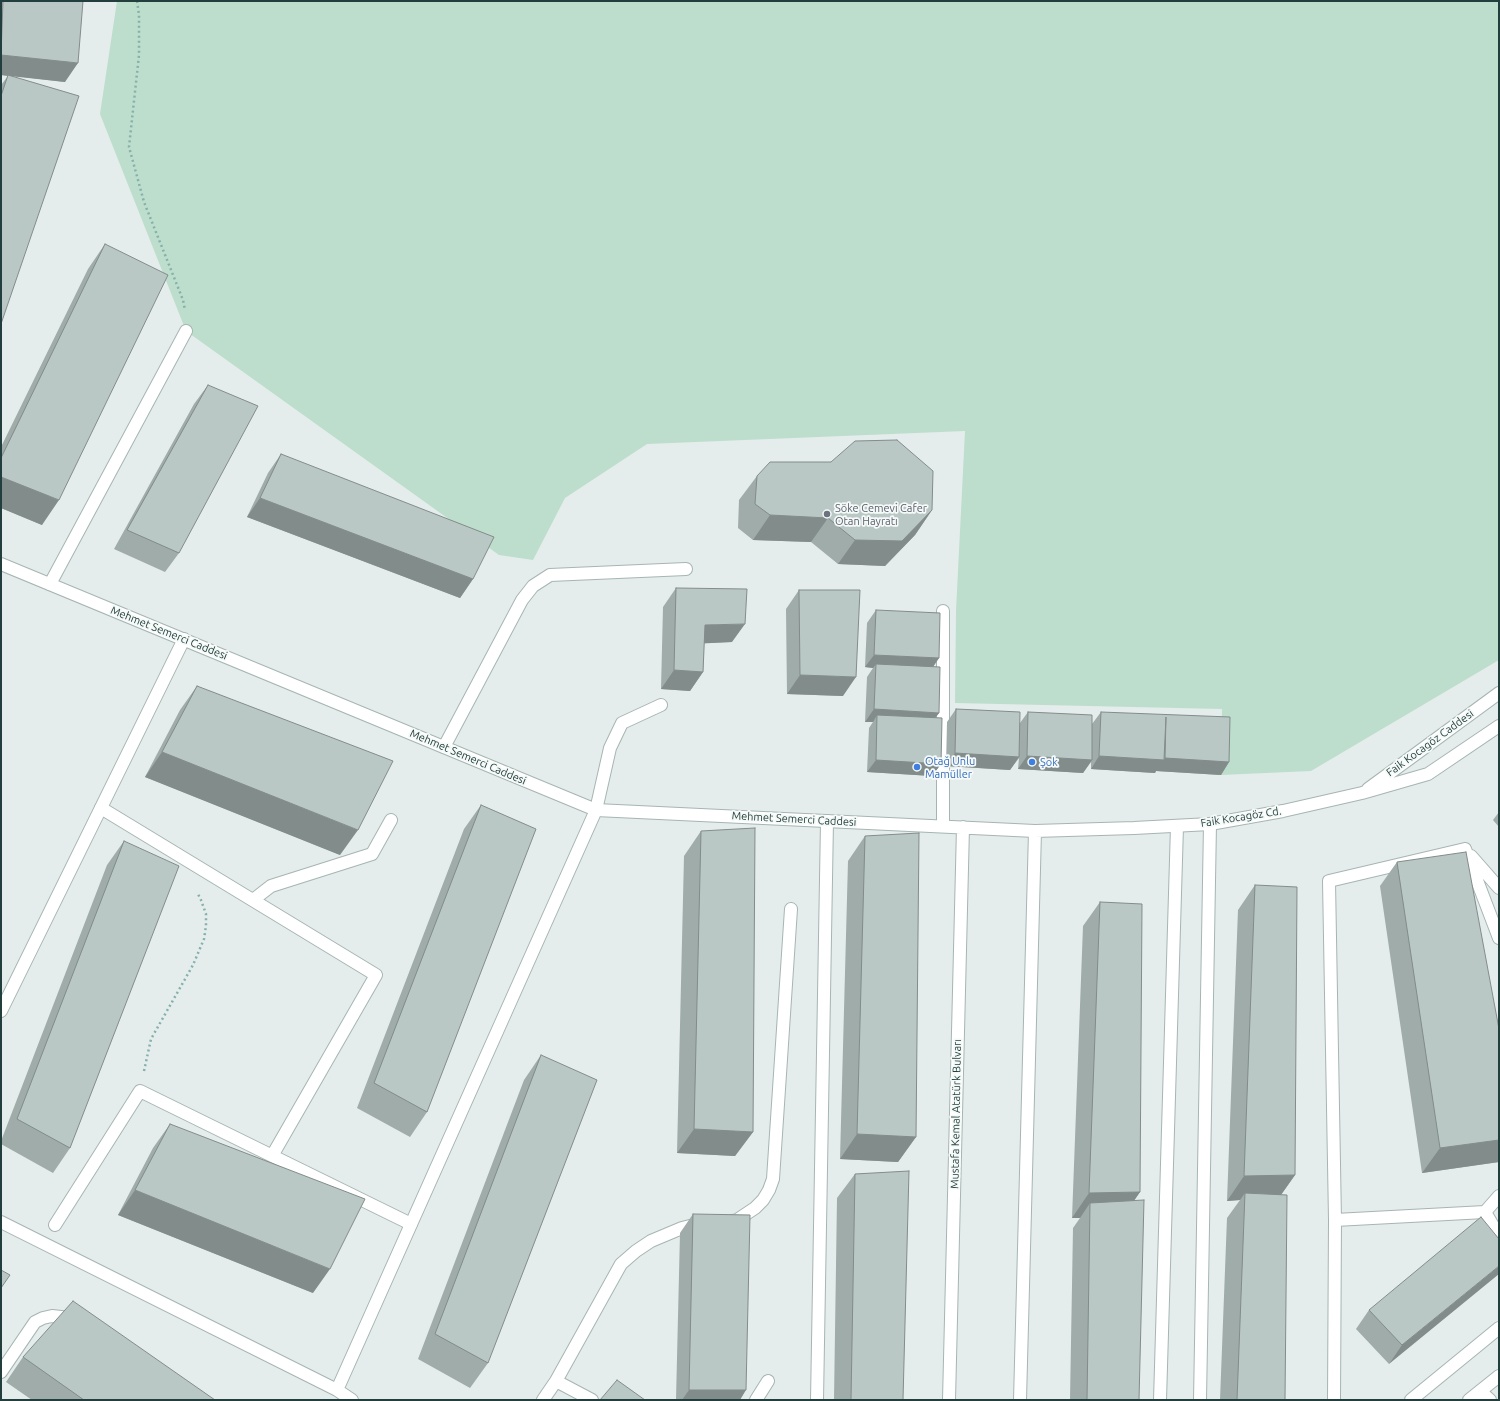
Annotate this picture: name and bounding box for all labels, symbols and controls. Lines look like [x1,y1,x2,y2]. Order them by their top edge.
place label: Söke Cemevi Cafer Otan Hayratı [835,501,927,527]
marker: Söke Cemevi Cafer Otan Hayratı [822,509,832,519]
street label: Mehmet Semerci Caddesi [109,603,229,663]
street label: Faik Kocagöz Caddesi [1384,707,1476,779]
street label: Mehmet Semerci Caddesi [408,727,528,787]
place label: Otağ Unlu Mamüller [925,754,975,780]
place label: Şok [1040,755,1058,769]
marker: Şok [1027,757,1037,767]
marker: Otağ Unlu Mamüller [912,762,922,772]
street label: Faik Kocagöz Cd. [1200,804,1282,830]
street label: Mehmet Semerci Caddesi [731,809,857,829]
street label: Mustafa Kemal Atatürk Bulvarı [948,1039,964,1189]

